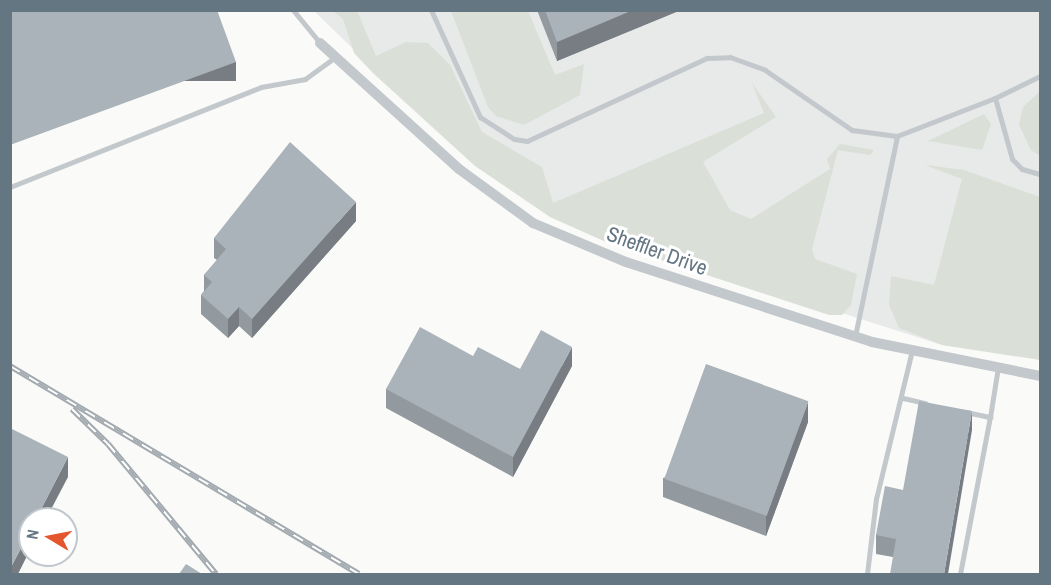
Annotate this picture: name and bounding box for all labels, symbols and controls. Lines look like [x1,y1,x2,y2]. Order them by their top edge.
street label: Sheffler Drive [603,221,711,281]
north arrow [18,507,78,567]
text: N [21,528,44,541]

